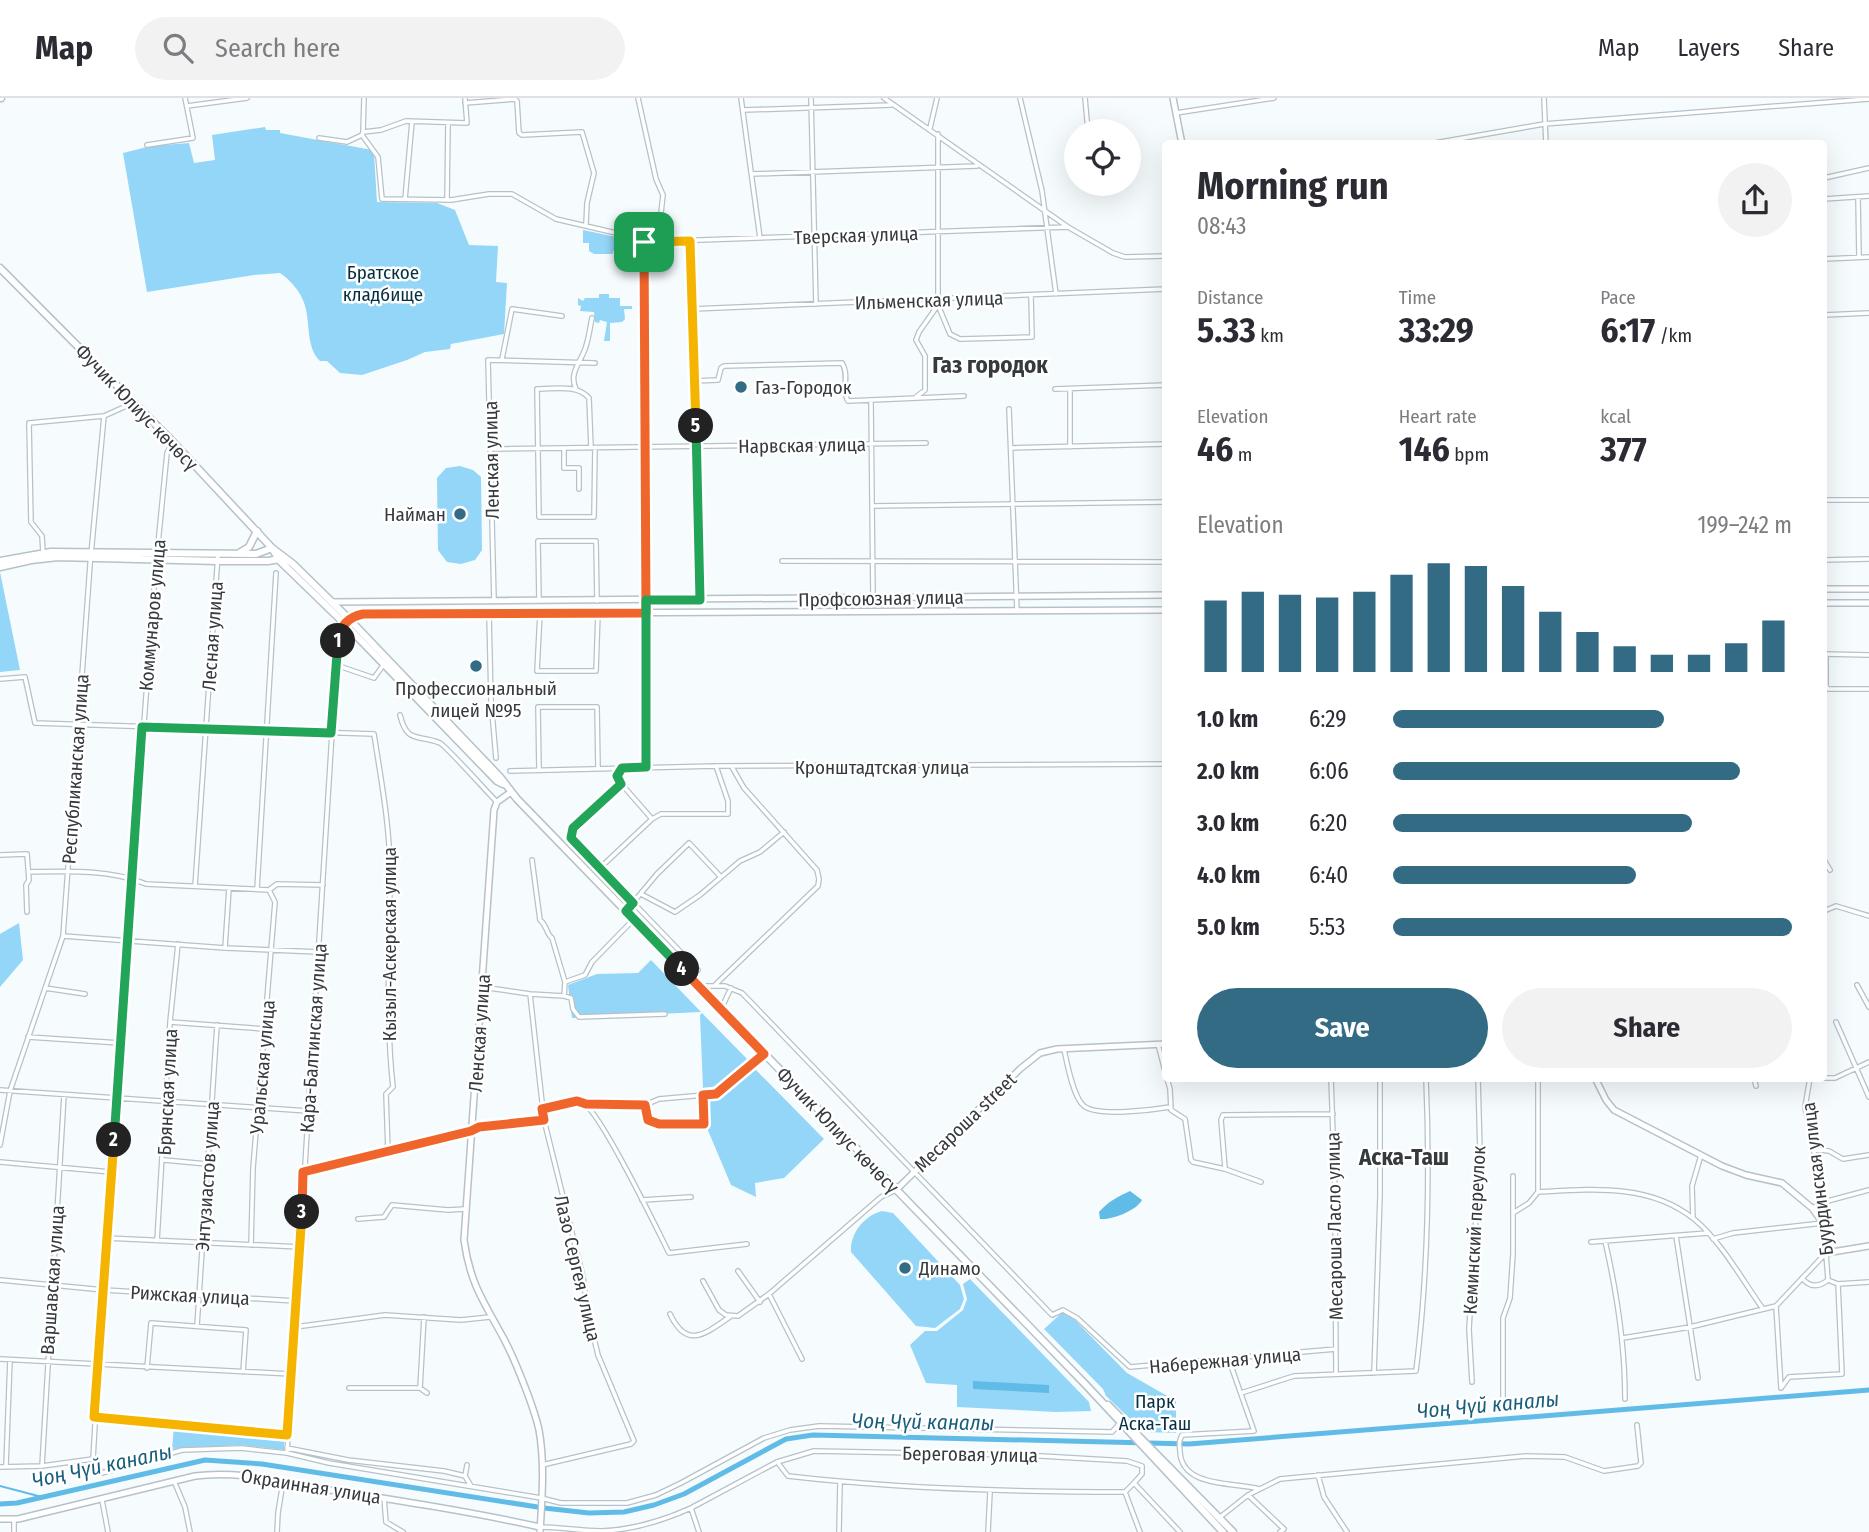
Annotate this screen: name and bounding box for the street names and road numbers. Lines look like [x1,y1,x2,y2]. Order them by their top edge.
street label: Тверская улица [793,222,919,249]
street label: Ильменская улица [854,286,1004,315]
street label: Фучик Юлиус көчөсү [71,339,203,476]
street label: Ленская улица [479,401,504,519]
street label: Нарвская улица [738,433,866,458]
street label: Коммунаров улица [134,538,171,692]
street label: Лесная улица [197,581,228,692]
street label: Профсоюзная улица [798,586,964,611]
street label: Республиканская улица [57,673,94,865]
street label: Кронштадтская улица [795,756,969,779]
street label: Кызыл-Аскерская улица [378,847,401,1041]
street label: Кара-Балтинская улица [295,942,332,1134]
street label: Ленская улица [464,973,495,1093]
street label: Уральская улица [245,999,280,1136]
street label: Брянская улица [153,1028,182,1156]
street label: Фучик Юлиус көчөсү [772,1062,904,1199]
street label: Месароша street [910,1067,1022,1177]
street label: Энтузиастов улица [191,1100,224,1252]
street label: Буурдинская улица [1797,1101,1838,1257]
street label: Месароша Ласло улица [1321,1132,1348,1320]
street label: Кеминский переулок [1459,1145,1490,1315]
street label: Лазо Сергея улица [549,1193,606,1344]
street label: Варшавская улица [36,1205,69,1356]
street label: Рижская улица [130,1281,250,1310]
street label: Набережная улица [1148,1342,1302,1379]
street label: Береговая улица [902,1442,1038,1467]
street label: Окраинная улица [239,1464,383,1509]

